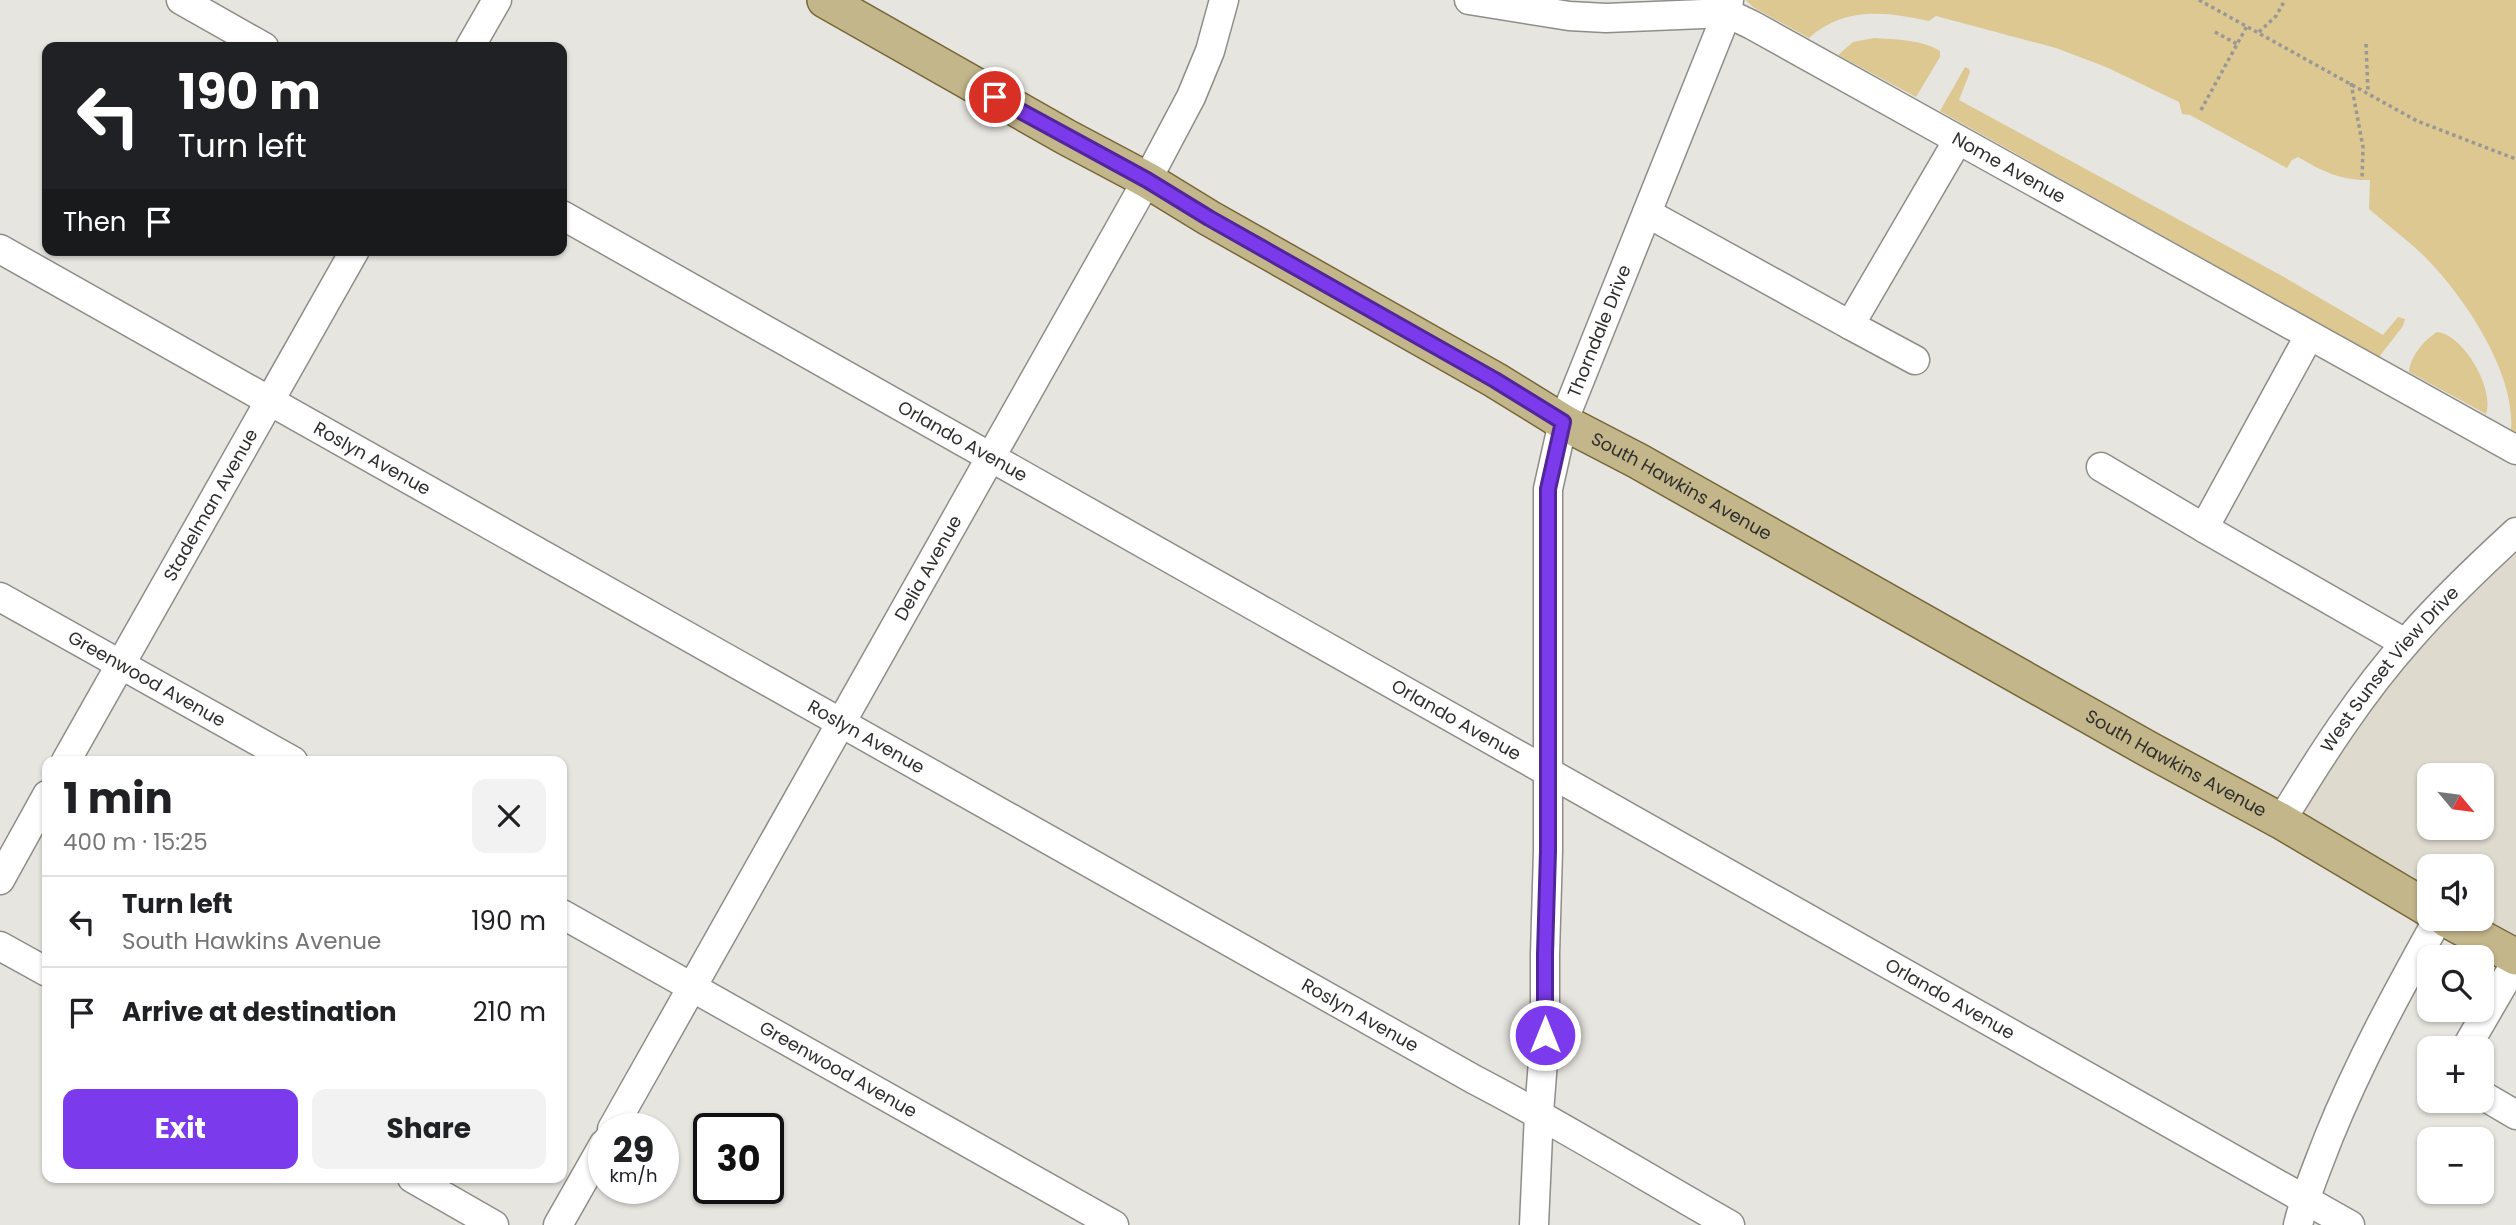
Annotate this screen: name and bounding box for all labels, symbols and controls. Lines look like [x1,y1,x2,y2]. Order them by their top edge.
text: 190 m [178,58,321,126]
pin [965,67,1025,127]
icon: left [63,70,154,161]
icon: arrive [976,78,1014,116]
text: Turn left [178,123,307,168]
street label: Nome Avenue [1948,126,2070,209]
icon: arrive [140,203,178,241]
text: Then [63,204,126,240]
street label: Thorndale Drive [1561,261,1637,401]
street label: Orlando Avenue [893,394,1032,487]
street label: Roslyn Avenue [309,415,435,501]
street label: Stadelman Avenue [157,424,263,586]
street label: South Hawkins Avenue [1587,426,1777,546]
street label: Delia Avenue [888,510,968,625]
street label: West Sunset View Drive [2314,580,2464,757]
street label: Greenwood Avenue [63,624,230,733]
street label: Orlando Avenue [1387,673,1526,766]
street label: Roslyn Avenue [803,694,929,779]
street label: South Hawkins Avenue [2081,703,2271,823]
north arrow [2417,763,2494,840]
map controls [2417,763,2494,1204]
text: 1 min [63,769,173,828]
button: close [472,779,546,853]
text: 400 m · 15:25 [63,826,208,858]
button: sound [2417,854,2494,931]
text: Turn left [122,886,233,922]
icon: left [63,903,101,941]
text: 190 m [471,903,546,939]
text: South Hawkins Avenue [122,925,381,957]
button: search [2417,945,2494,1022]
street label: Orlando Avenue [1881,952,2019,1045]
street label: Roslyn Avenue [1297,972,1423,1058]
icon: arrive [63,994,101,1032]
text: Arrive at destination [122,994,397,1030]
text: 210 m [473,994,546,1030]
position arrow [1508,998,1582,1072]
street label: Greenwood Avenue [755,1015,922,1124]
button: + [2417,1036,2494,1113]
button: Exit [63,1089,298,1169]
button: Share [312,1089,546,1169]
speed limit sign: 30 [693,1113,784,1204]
text: 29 [613,1125,654,1174]
button: − [2417,1127,2494,1204]
text: km/h [610,1163,657,1188]

